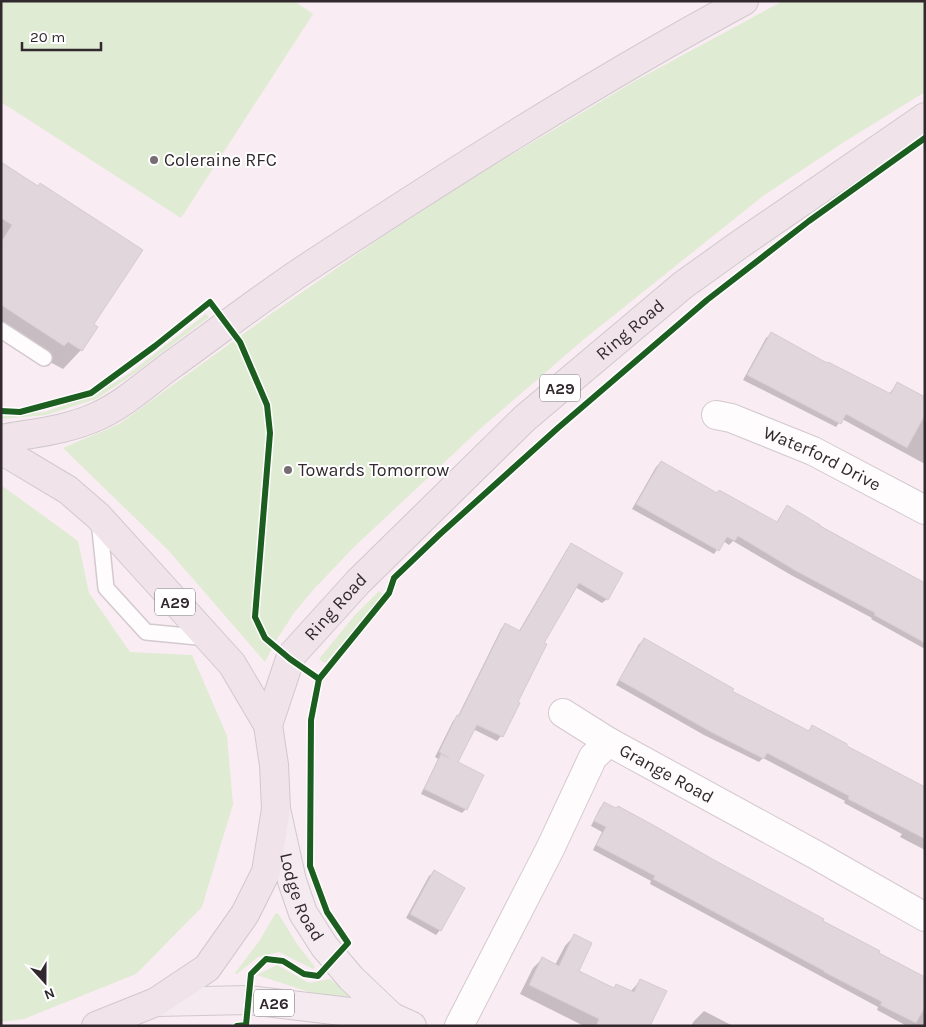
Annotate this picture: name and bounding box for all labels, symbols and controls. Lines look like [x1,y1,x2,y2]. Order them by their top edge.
scale bar [22,20,101,52]
text: 20 m [30,28,65,46]
place label: Coleraine RFC [164,149,277,171]
marker: Coleraine RFC [148,154,160,166]
street label: Ring Road [591,294,669,365]
road number: A29 [540,374,580,402]
street label: Waterford Drive [760,421,885,496]
place label: Towards Tomorrow [298,459,449,481]
marker: Towards Tomorrow [282,464,294,476]
street label: Ring Road [299,569,371,645]
road number: A29 [155,588,195,616]
street label: Grange Road [616,739,717,808]
street label: Lodge Road [275,850,329,945]
north arrow [20,957,70,1007]
text: N [42,984,57,1003]
road number: A26 [254,990,294,1016]

